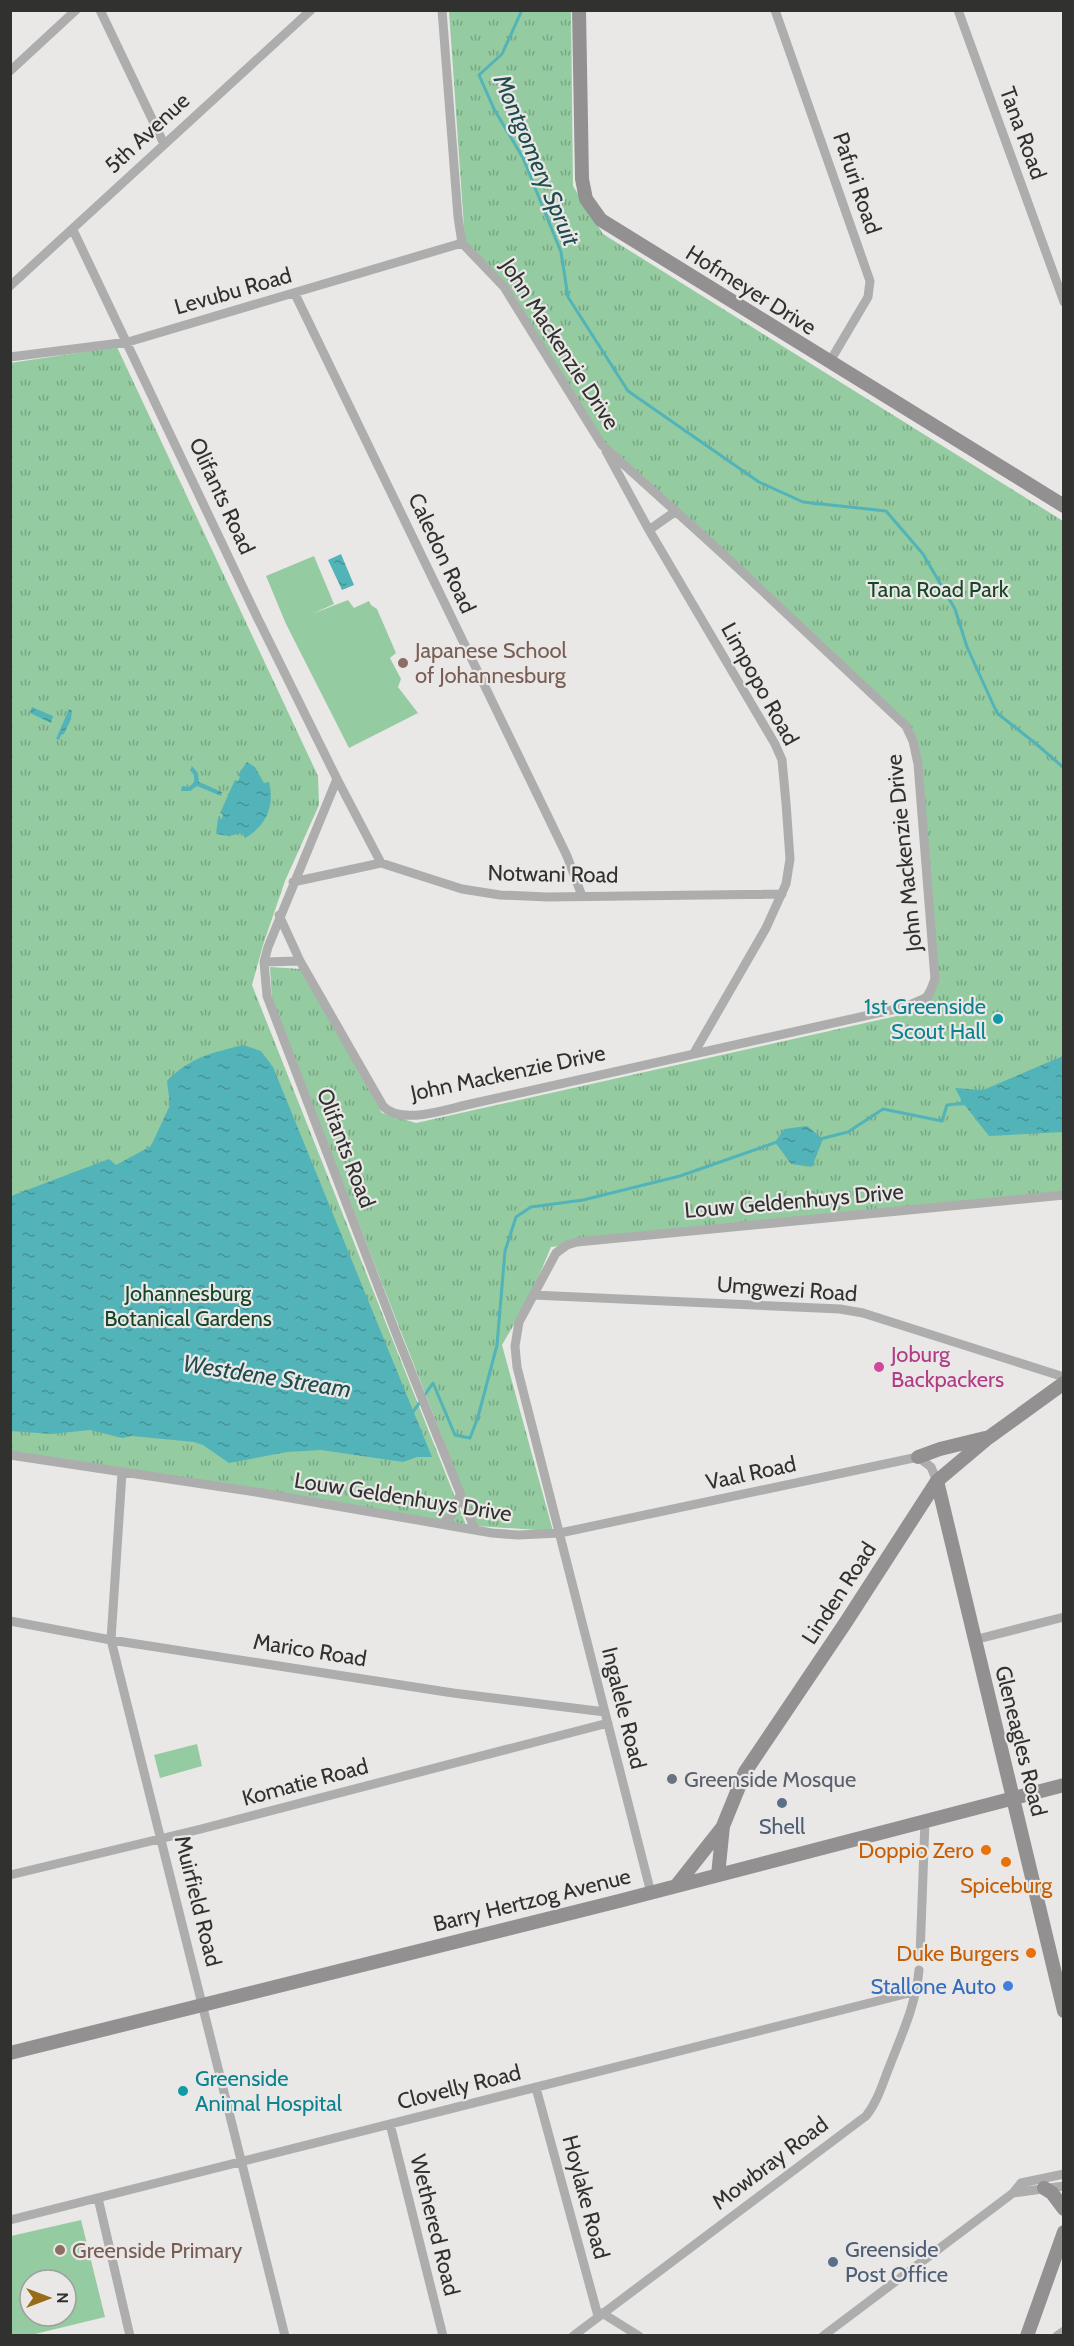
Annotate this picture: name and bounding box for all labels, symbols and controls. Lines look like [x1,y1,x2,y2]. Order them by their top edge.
water label: Montgomery Spruit [487,69,586,251]
street label: Tana Road [994,83,1052,183]
street label: 5th Avenue [99,87,195,179]
street label: Pafuri Road [827,129,887,237]
street label: Hofmeyer Drive [681,239,821,341]
street label: John Mackenzie Drive [494,253,625,435]
street label: Levubu Road [171,261,295,321]
street label: Olifants Road [183,433,261,559]
street label: Caledon Road [402,489,482,617]
park label: Tana Road Park [867,576,1009,603]
street label: Limpopo Road [715,618,805,750]
place label: Japanese School of Johannesburg [414,637,568,689]
marker: Japanese School of Johannesburg [396,656,410,670]
street label: John Mackenzie Drive [880,753,928,954]
street label: Notwani Road [487,859,619,889]
place label: 1st Greenside Scout Hall [864,993,987,1045]
marker: 1st Greenside Scout Hall [991,1012,1005,1026]
street label: John Mackenzie Drive [407,1039,608,1107]
street label: Olifants Road [311,1084,381,1212]
street label: Louw Geldenhuys Drive [683,1178,905,1224]
street label: Umgwezi Road [716,1271,858,1307]
park label: Johannesburg Botanical Gardens [104,1280,272,1332]
place label: Joburg Backpackers [890,1341,1004,1393]
water label: Westdene Stream [181,1348,353,1404]
marker: Joburg Backpackers [872,1360,886,1374]
street label: Vaal Road [703,1450,799,1496]
street label: Louw Geldenhuys Drive [292,1466,514,1528]
street label: Linden Road [796,1537,882,1649]
street label: Marico Road [251,1628,369,1672]
street label: Ingalele Road [596,1644,652,1772]
street label: Gleneagles Road [989,1663,1053,1819]
street label: Komatie Road [239,1752,371,1812]
place label: Greenside Mosque [684,1766,856,1793]
marker: Greenside Mosque [665,1772,679,1786]
marker: Shell [775,1796,789,1810]
place label: Shell [759,1813,806,1840]
street label: Muirfield Road [169,1833,227,1969]
place label: Doppio Zero [858,1837,974,1864]
marker: Doppio Zero [979,1843,993,1857]
marker: Spiceburg [999,1855,1013,1869]
street label: Barry Hertzog Avenue [431,1862,633,1938]
place label: Spiceburg [960,1872,1053,1899]
place label: Duke Burgers [896,1940,1019,1967]
marker: Duke Burgers [1024,1946,1038,1960]
place label: Stallone Auto [870,1973,996,2000]
marker: Stallone Auto [1001,1979,1015,1993]
street label: Clovelly Road [394,2059,524,2115]
place label: Greenside Animal Hospital [195,2065,343,2117]
marker: Greenside Animal Hospital [176,2084,190,2098]
street label: Mowbray Road [707,2111,833,2215]
street label: Hoylake Road [556,2132,616,2262]
street label: Wethered Road [404,2152,466,2298]
place label: Greenside Post Office [845,2236,948,2288]
place label: Greenside Primary [72,2237,242,2264]
marker: Greenside Primary [53,2243,67,2257]
marker: Greenside Post Office [826,2255,840,2269]
north arrow [18,2268,78,2328]
text: N [53,2292,72,2304]

